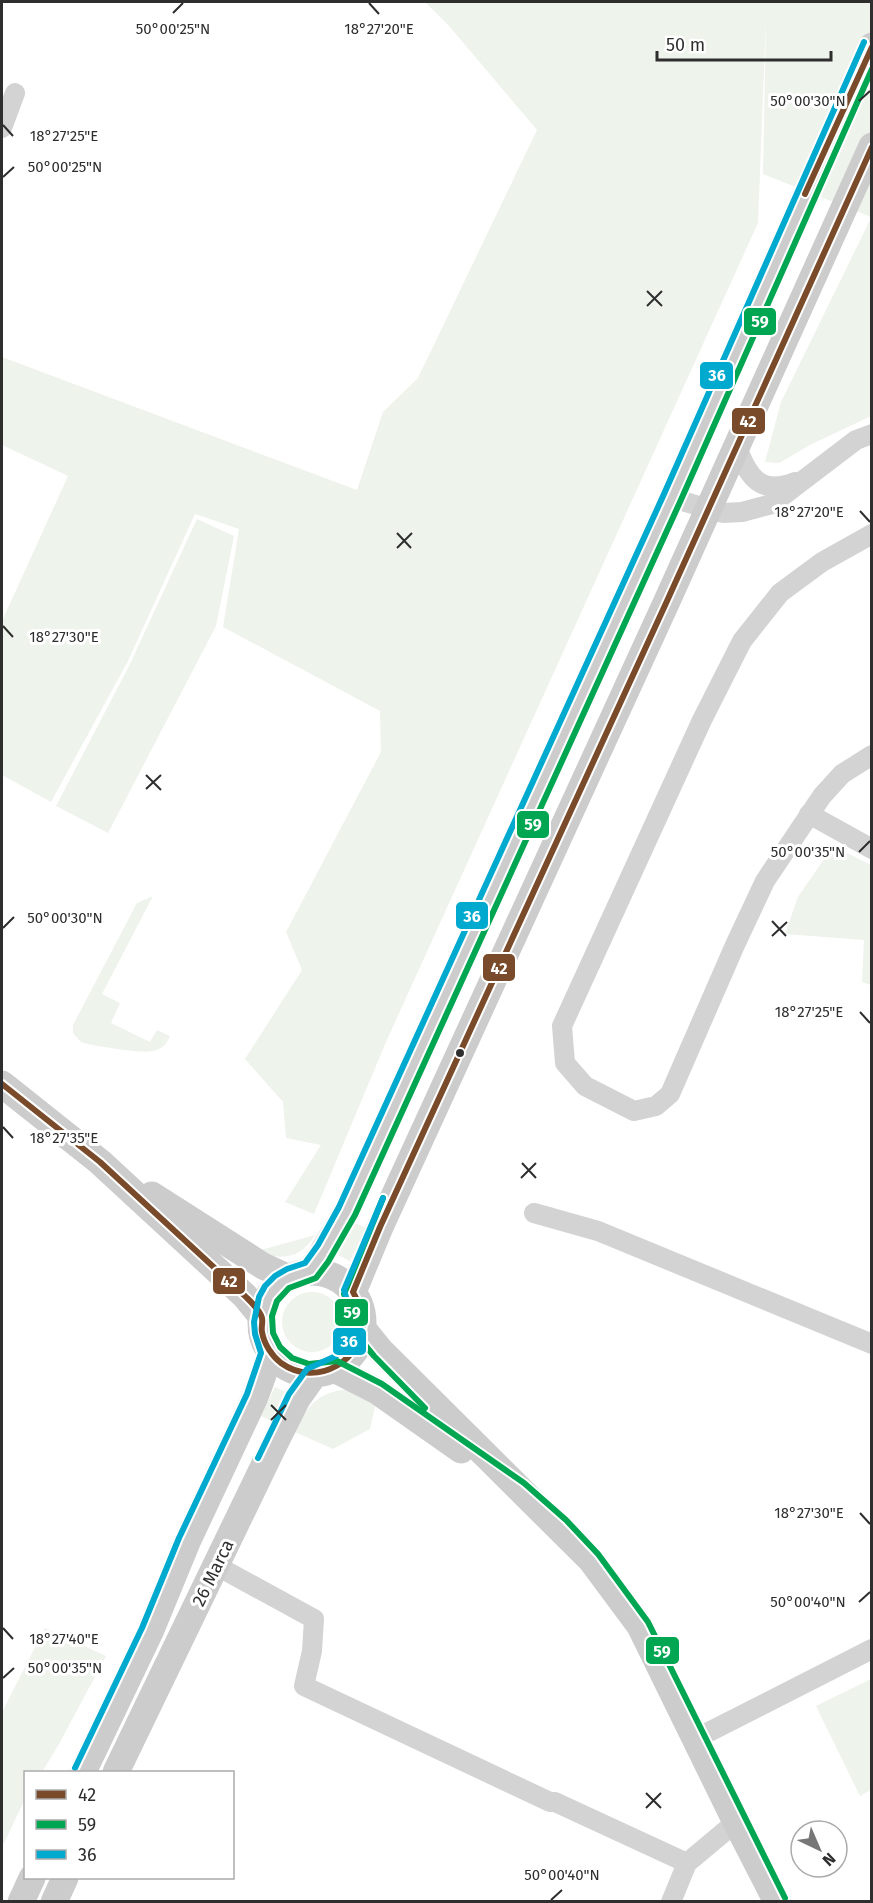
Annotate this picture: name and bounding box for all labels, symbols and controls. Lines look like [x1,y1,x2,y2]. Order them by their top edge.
text: 50°00'25"N [136,20,210,38]
text: 18°27'20"E [344,20,414,38]
scale bar [657,24,831,62]
text: 50 m [666,34,705,56]
text: 50°00'30"N [770,92,846,110]
text: 18°27'25"E [30,127,98,145]
text: 50°00'25"N [28,158,102,176]
line badge: 59 [743,307,777,336]
text: 59 [751,312,769,331]
line badge: 36 [699,361,734,390]
text: 36 [707,366,726,385]
line badge: 42 [731,407,766,435]
text: 42 [740,412,757,431]
text: 18°27'20"E [774,503,844,521]
text: 18°27'30"E [29,628,99,646]
line badge: 59 [516,810,550,839]
text: 59 [524,815,542,834]
text: 50°00'35"N [771,843,845,861]
line badge: 36 [455,901,489,930]
text: 36 [462,907,481,926]
text: 50°00'30"N [27,909,103,927]
line badge: 42 [482,953,516,982]
text: 42 [491,959,508,978]
text: 18°27'25"E [775,1003,843,1021]
unlabelled marker [454,1047,466,1059]
text: 18°27'35"E [30,1129,98,1147]
line badge: 42 [212,1267,246,1295]
text: 42 [221,1272,238,1291]
line badge: 59 [334,1298,369,1327]
text: 59 [343,1303,361,1322]
line badge: 36 [332,1327,367,1356]
text: 36 [339,1332,358,1351]
text: 18°27'30"E [774,1504,844,1522]
street label: 26 Marca [187,1536,239,1610]
text: 50°00'40"N [770,1593,846,1611]
text: 18°27'40"E [29,1630,99,1648]
line badge: 59 [645,1636,680,1665]
text: 59 [653,1642,671,1661]
text: 50°00'35"N [28,1659,102,1677]
legend [24,1771,234,1879]
text: 42 [78,1784,96,1806]
text: 59 [78,1814,96,1836]
north arrow [789,1819,849,1879]
text: 36 [78,1844,97,1866]
text: N [819,1849,839,1870]
text: 50°00'40"N [524,1866,600,1884]

